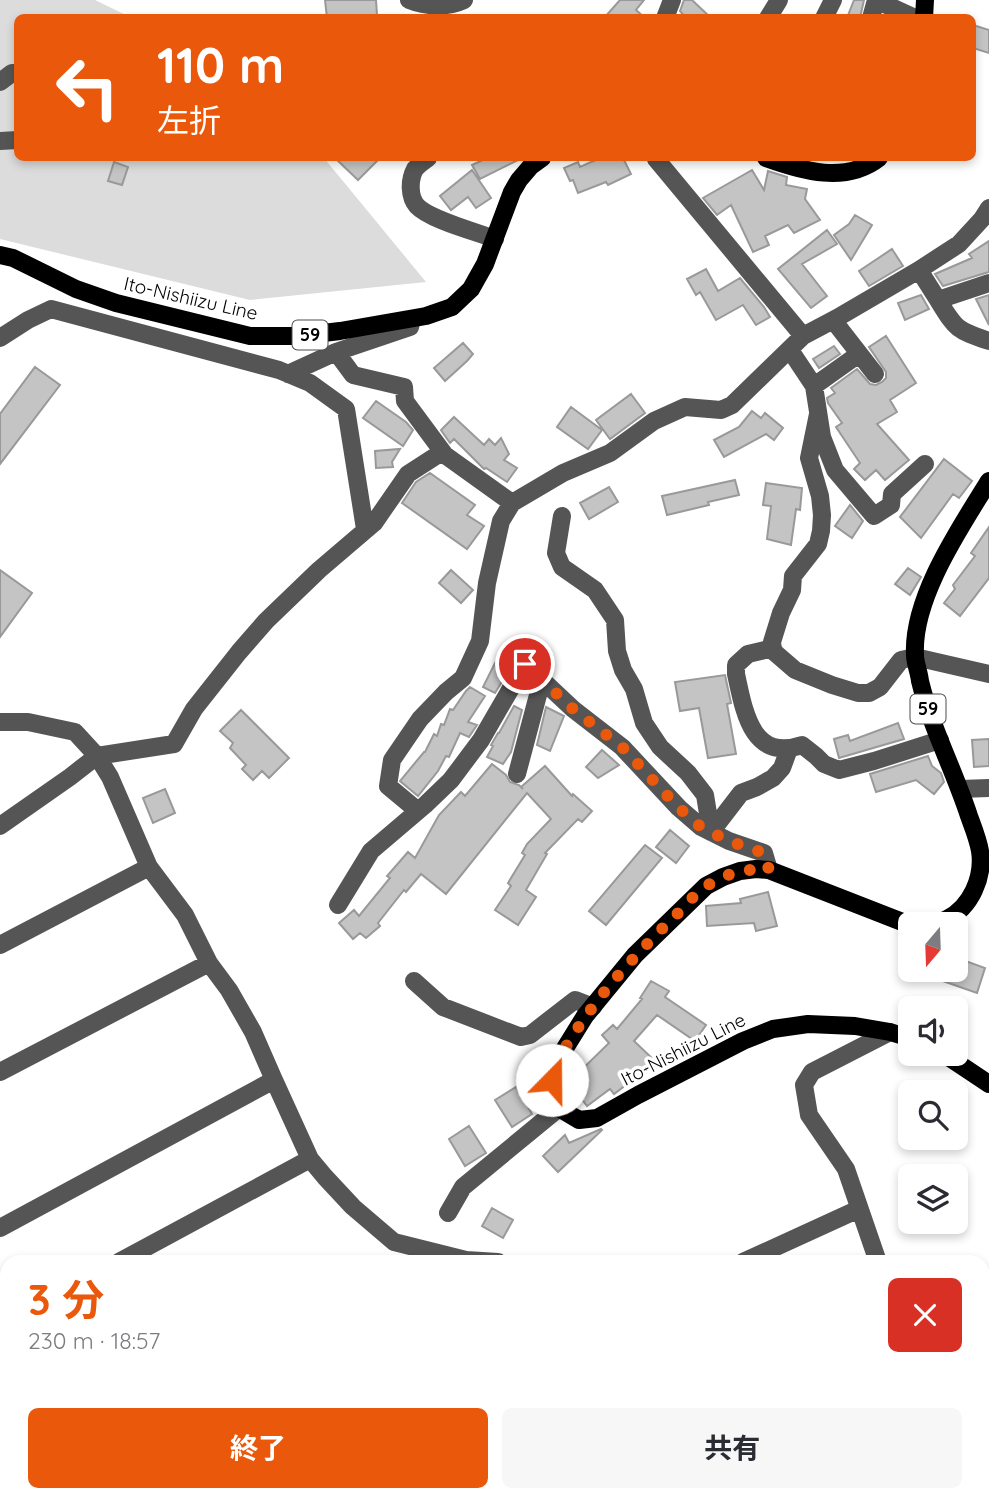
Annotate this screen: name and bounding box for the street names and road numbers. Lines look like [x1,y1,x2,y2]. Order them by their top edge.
street label: Ito-Nishiizu Line [122,271,260,325]
road number: 59 [292,320,328,349]
road number: 59 [911,694,946,724]
street label: Ito-Nishiizu Line [617,1007,749,1091]

